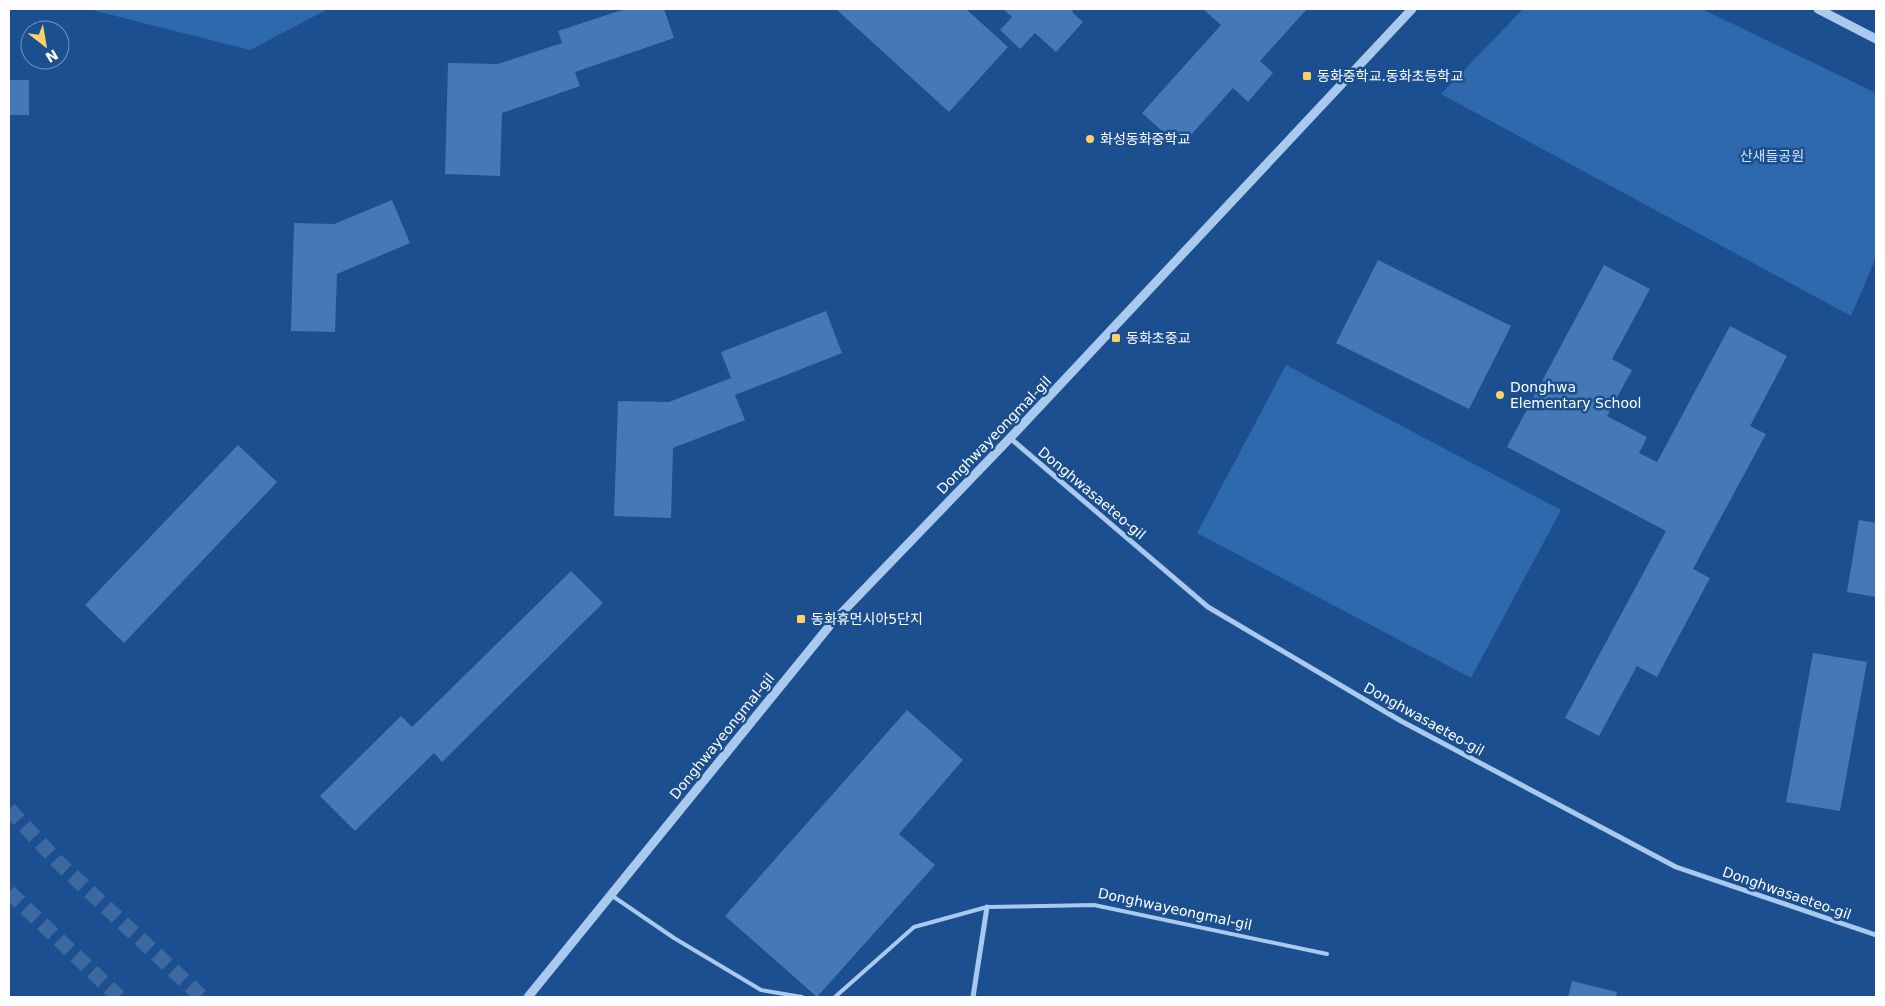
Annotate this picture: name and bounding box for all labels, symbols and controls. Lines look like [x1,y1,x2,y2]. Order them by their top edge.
north arrow [20,20,70,70]
text: N [43,46,61,66]
place label: 동화중학교.동화초등학교 [1317,68,1463,84]
marker: 동화중학교.동화초등학교 [1301,70,1313,82]
place label: 화성동화중학교 [1100,131,1190,147]
marker: 화성동화중학교 [1084,133,1096,145]
park label: 산새들공원 [1740,148,1804,164]
place label: 동화초중교 [1126,330,1191,346]
marker: 동화초중교 [1110,332,1122,344]
street label: Donghwayeongmal-gil [934,373,1054,497]
place label: Donghwa Elementary School [1510,379,1642,411]
marker: Donghwa Elementary School [1494,389,1506,401]
street label: Donghwasaeteo-gil [1035,443,1149,543]
place label: 동화휴먼시아5단지 [811,611,923,627]
marker: 동화휴먼시아5단지 [795,613,807,625]
street label: Donghwayeongmal-gil [666,670,778,802]
street label: Donghwasaeteo-gil [1361,679,1487,759]
street label: Donghwasaeteo-gil [1721,863,1853,923]
street label: Donghwayeongmal-gil [1097,885,1253,933]

